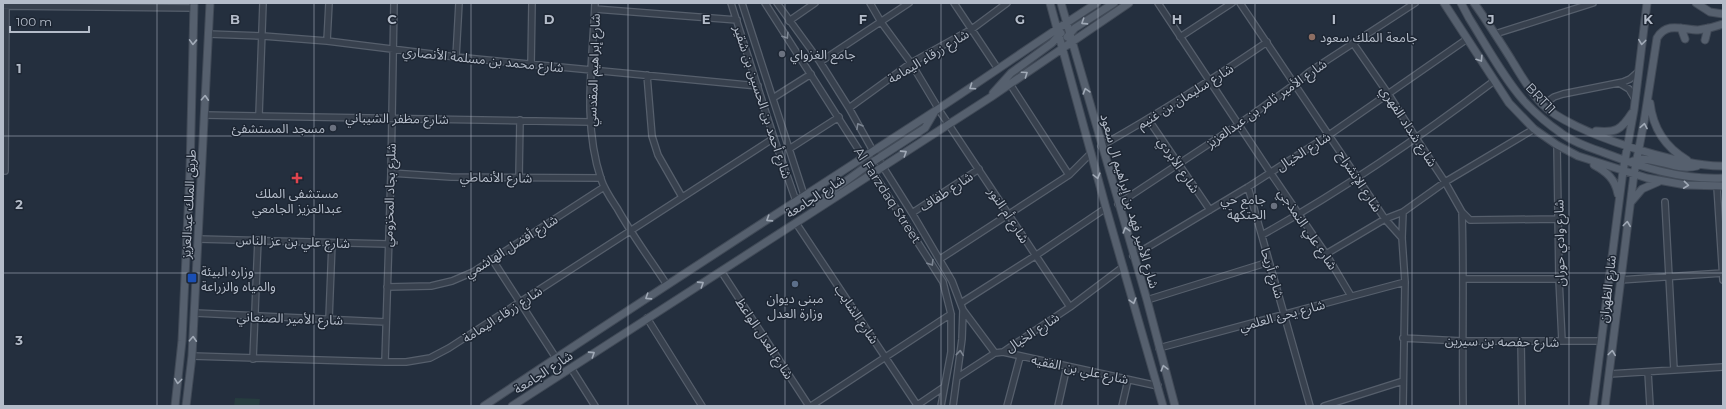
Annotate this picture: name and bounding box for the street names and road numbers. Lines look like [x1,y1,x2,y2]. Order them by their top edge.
street label: شارع إبراهيم المقدسي [583,13,606,127]
street label: شارع أحمد بن الحسين بن شقير [727,22,795,182]
street label: شارع زرقاء اليمامة [884,25,973,89]
street label: شارع محمد بن مسلمة الأنصاري [401,43,564,78]
street label: شارع الأمير ثامر بن عبدالعزيز [1202,55,1331,154]
street label: شارع سليمان بن غنيم [1134,60,1238,135]
street label: BRT11 [1523,79,1559,117]
street label: شارع شداد الفهري [1374,83,1441,171]
street label: شارع مظفر الشيباني [345,109,449,130]
street label: شارع الأمير فهد بن إبراهيم ال سعود [1094,112,1163,291]
street label: شارع الخيال [1273,128,1335,177]
street label: شارع الأبردي [1152,134,1203,198]
street label: شلرع بجاد المخزومي [379,143,402,247]
street label: Al Farzdaq Street [851,144,925,246]
street label: شارع الإنشراح [1332,147,1386,216]
street label: طريق الملك عبدالعزيز [177,149,200,260]
street label: شارع الأنماطي [460,168,532,189]
street label: شارع طفاف [916,168,977,217]
street label: شارع الجامعة [782,171,849,224]
street label: شارع أم النور [982,183,1033,248]
street label: شارع علي النمذجي [1272,185,1341,274]
street label: شارع وادي حوران [1550,199,1571,287]
street label: شارع أفضل الهاشمي [461,211,562,284]
street label: شارع علي بن عز الناس [236,231,350,254]
street label: شارع أريحا [1255,246,1288,301]
street label: شارع الظهران [1595,254,1622,324]
street label: شارع الشايب [829,281,883,348]
street label: شارع زرقاء اليمامة [459,282,547,348]
street label: شارع العدل الواعظ [730,294,797,384]
street label: شارع يحئ العلمي [1237,296,1327,337]
street label: شارع الأمير الصنعاني [236,308,344,331]
street label: شارع الخيال [1002,309,1064,358]
street label: شارع حفصه بن سيرين [1445,332,1559,353]
street label: شارع الجامعة [510,347,577,400]
street label: شارع علي بن الفقيه [1029,351,1130,390]

